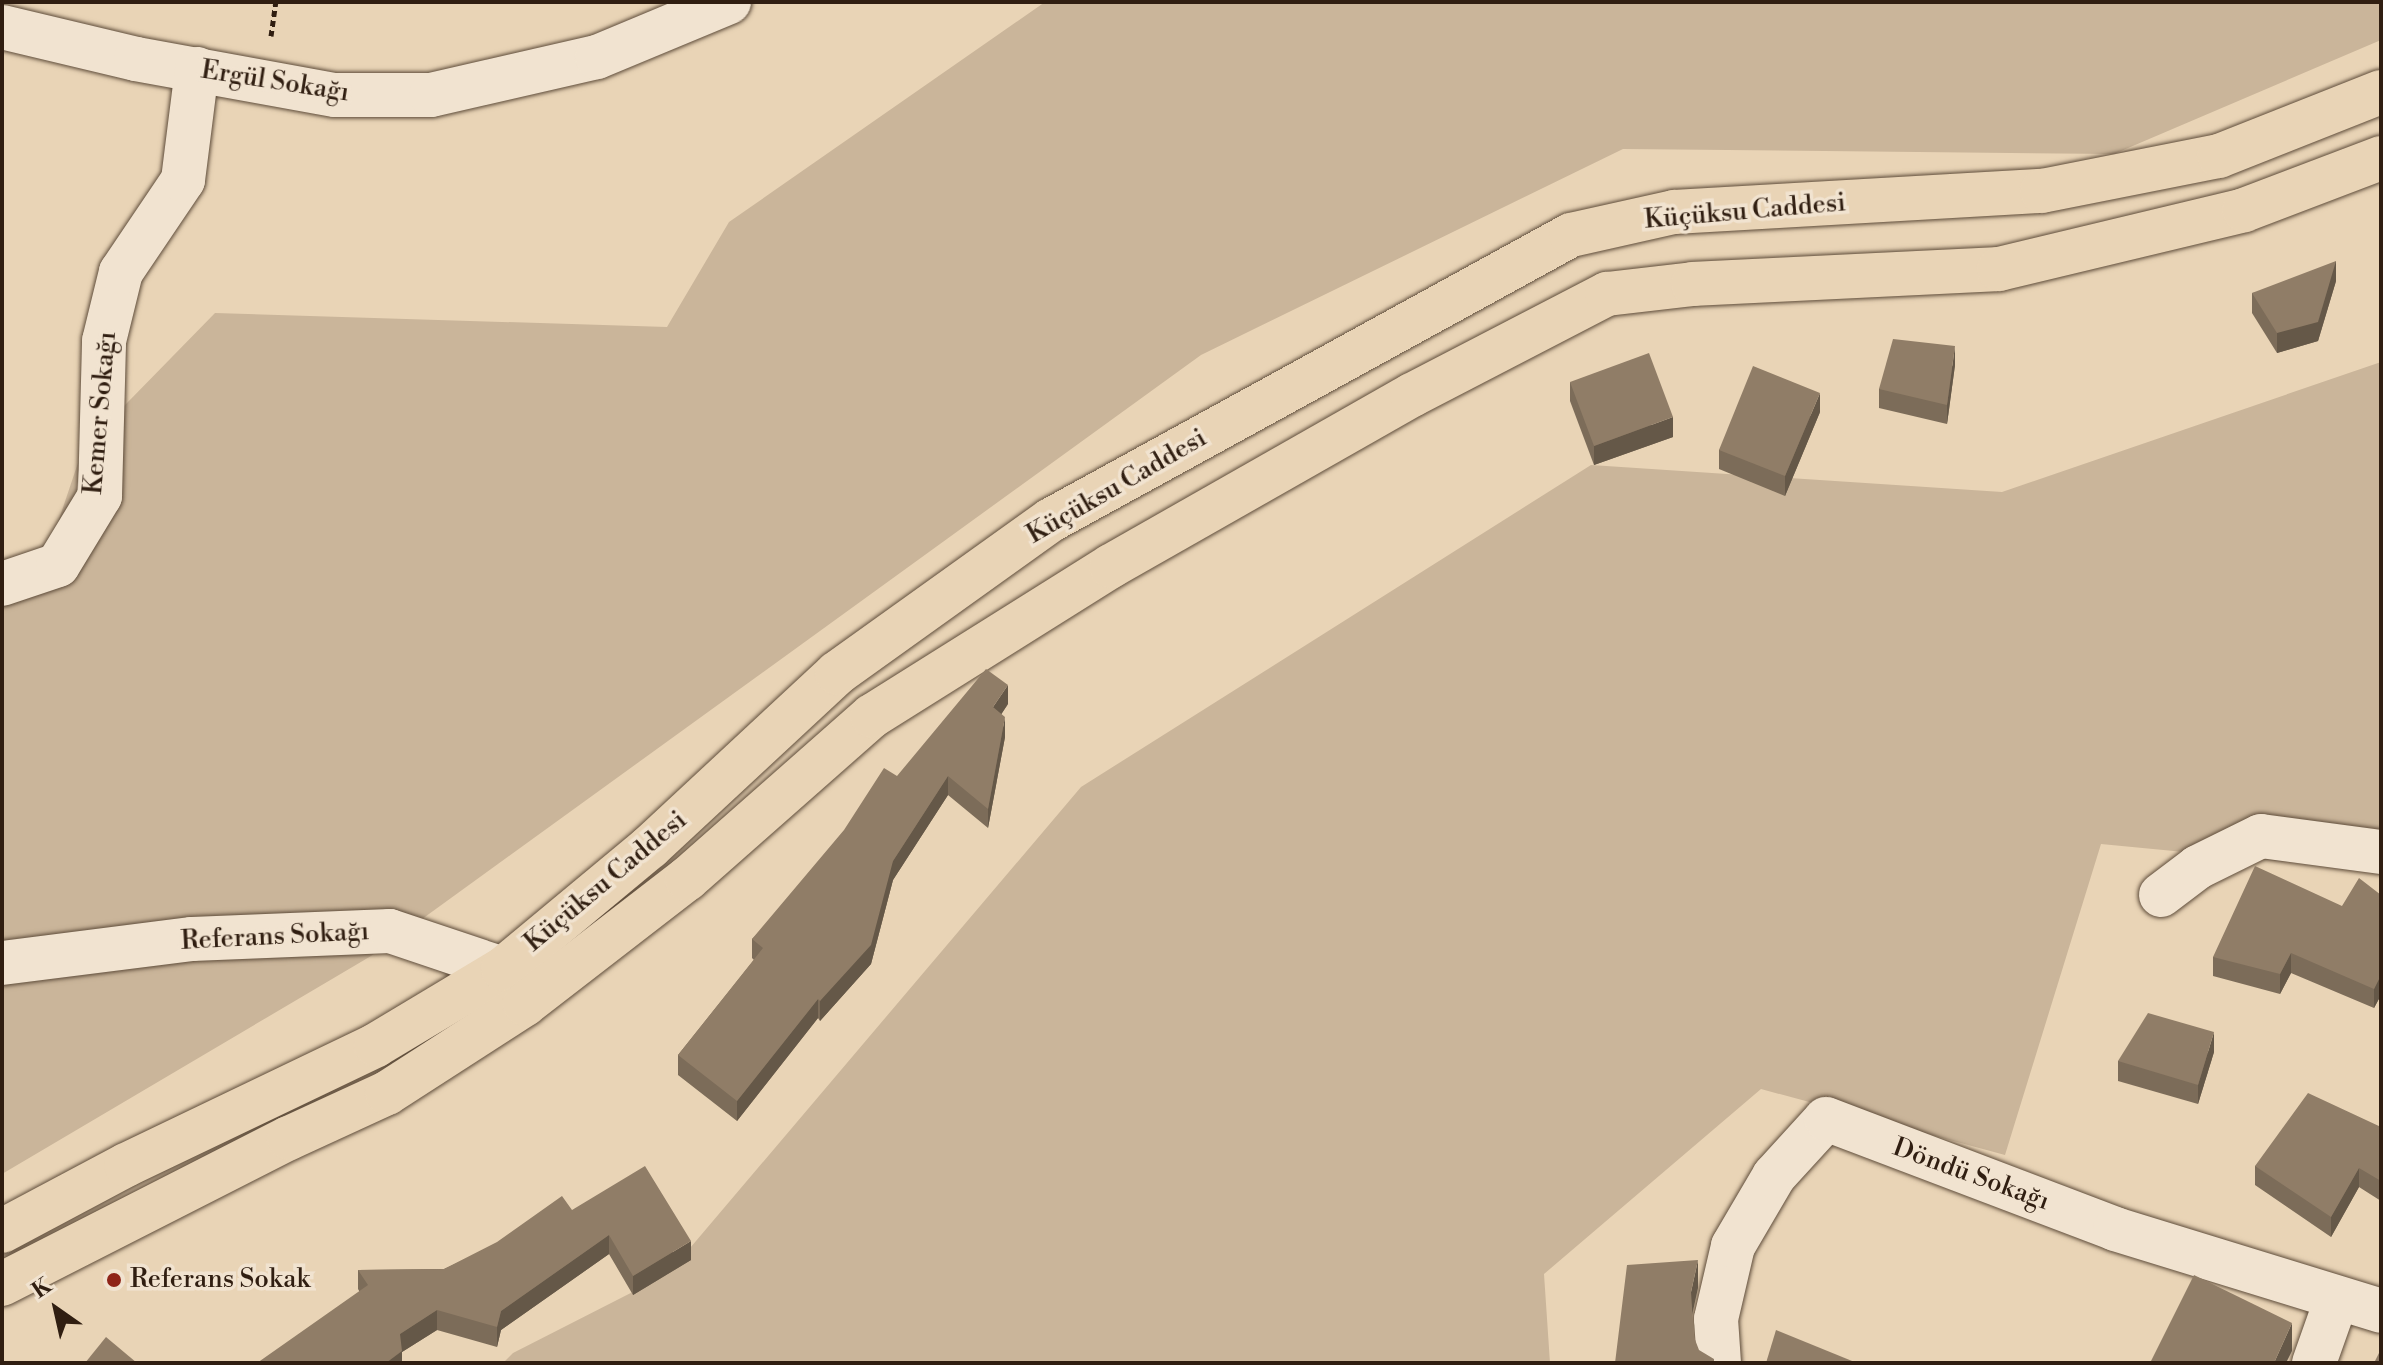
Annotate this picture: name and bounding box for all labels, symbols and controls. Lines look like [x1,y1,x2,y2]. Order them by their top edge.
street label: Ergül Sokağı [199,55,351,109]
street label: Küçüksu Caddesi [1643,188,1847,236]
street label: Kemer Sokağı [78,330,124,496]
street label: Küçüksu Caddesi [1022,423,1212,551]
street label: Küçüksu Caddesi [519,805,693,959]
street label: Referans Sokağı [180,916,370,958]
street label: Döndü Sokağı [1888,1132,2054,1218]
place label: Referans Sokak [130,1264,310,1296]
north arrow [16,1269,96,1349]
marker: Referans Sokak [105,1271,123,1289]
text: K [27,1273,57,1305]

